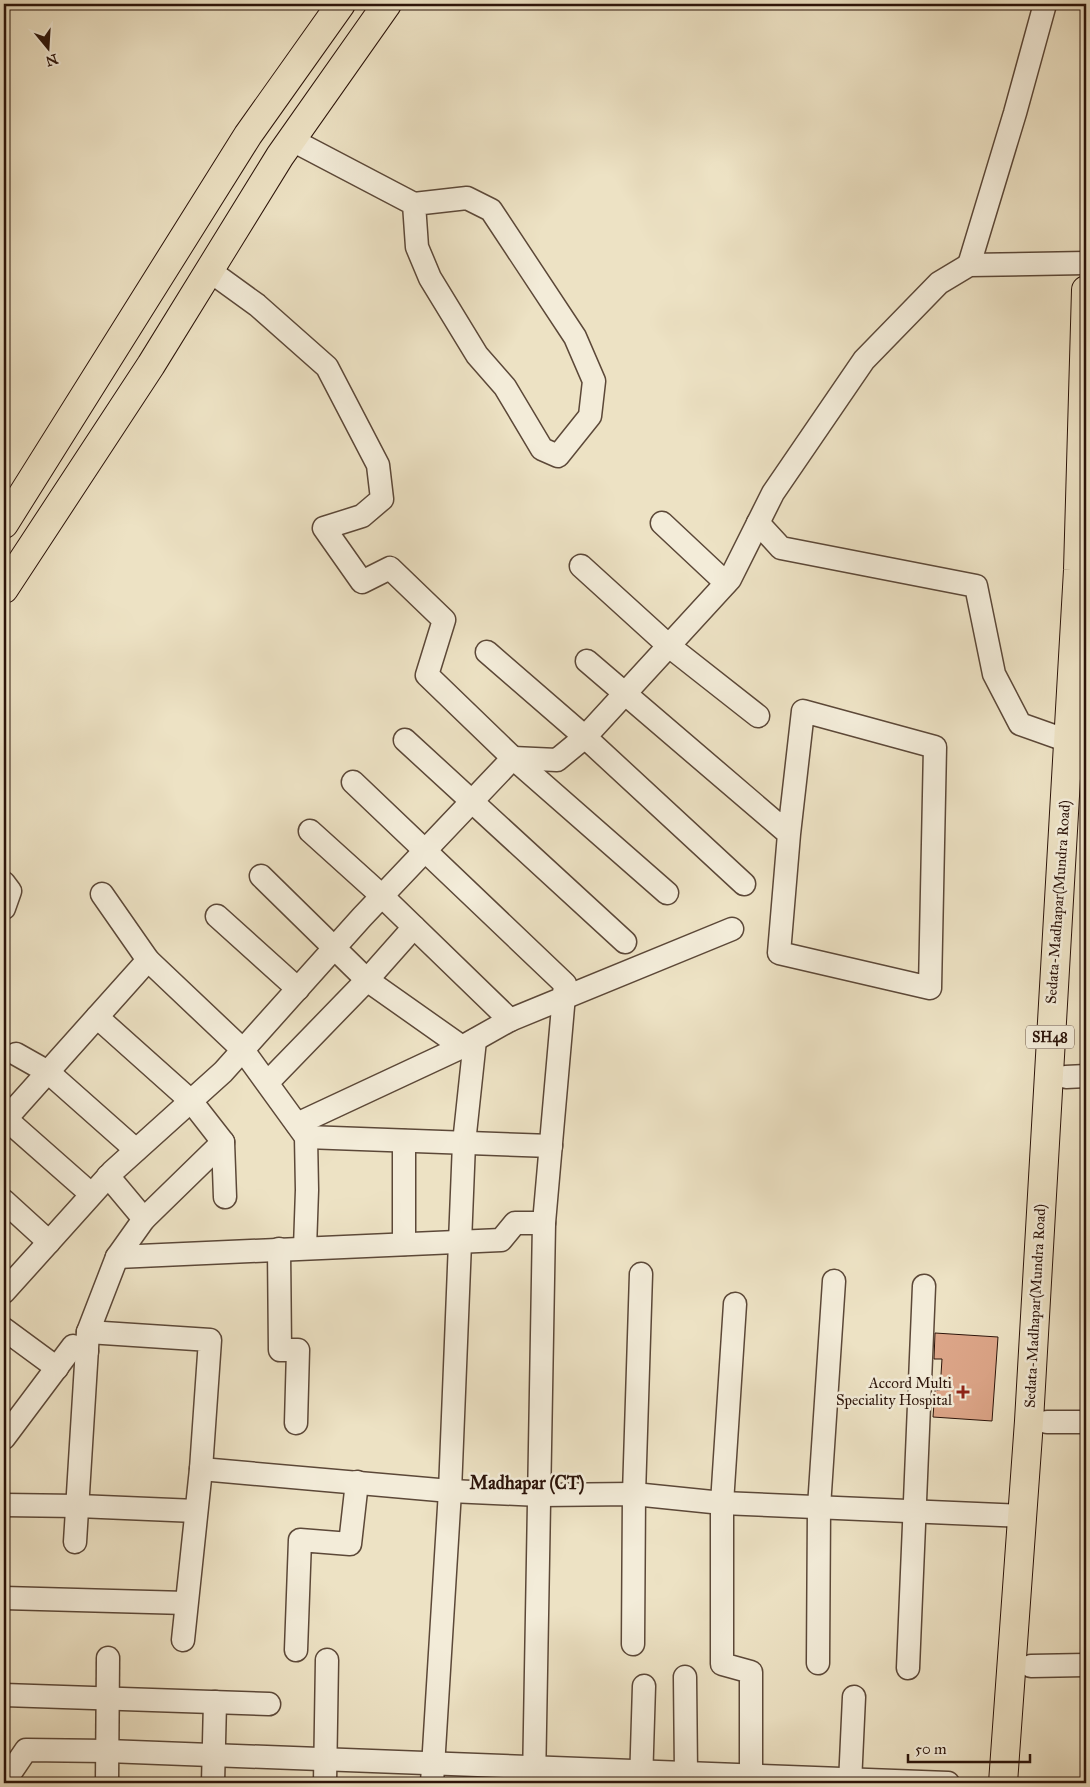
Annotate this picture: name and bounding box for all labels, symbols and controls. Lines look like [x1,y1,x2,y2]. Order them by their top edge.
north arrow [22,22,72,72]
text: N [43,50,60,70]
street label: Sedata-Madhapar(Mundra Road) [1042,799,1075,1005]
road number: SH48 [1026,1026,1074,1048]
street label: Sedata-Madhapar(Mundra Road) [1021,1203,1050,1409]
place label: Accord Multi Speciality Hospital [836,1374,953,1409]
marker: Accord Multi Speciality Hospital [956,1385,970,1399]
district label: Madhapar (CT) [470,1472,584,1495]
scale bar [908,1732,1030,1764]
text: 50 m [915,1740,947,1758]

